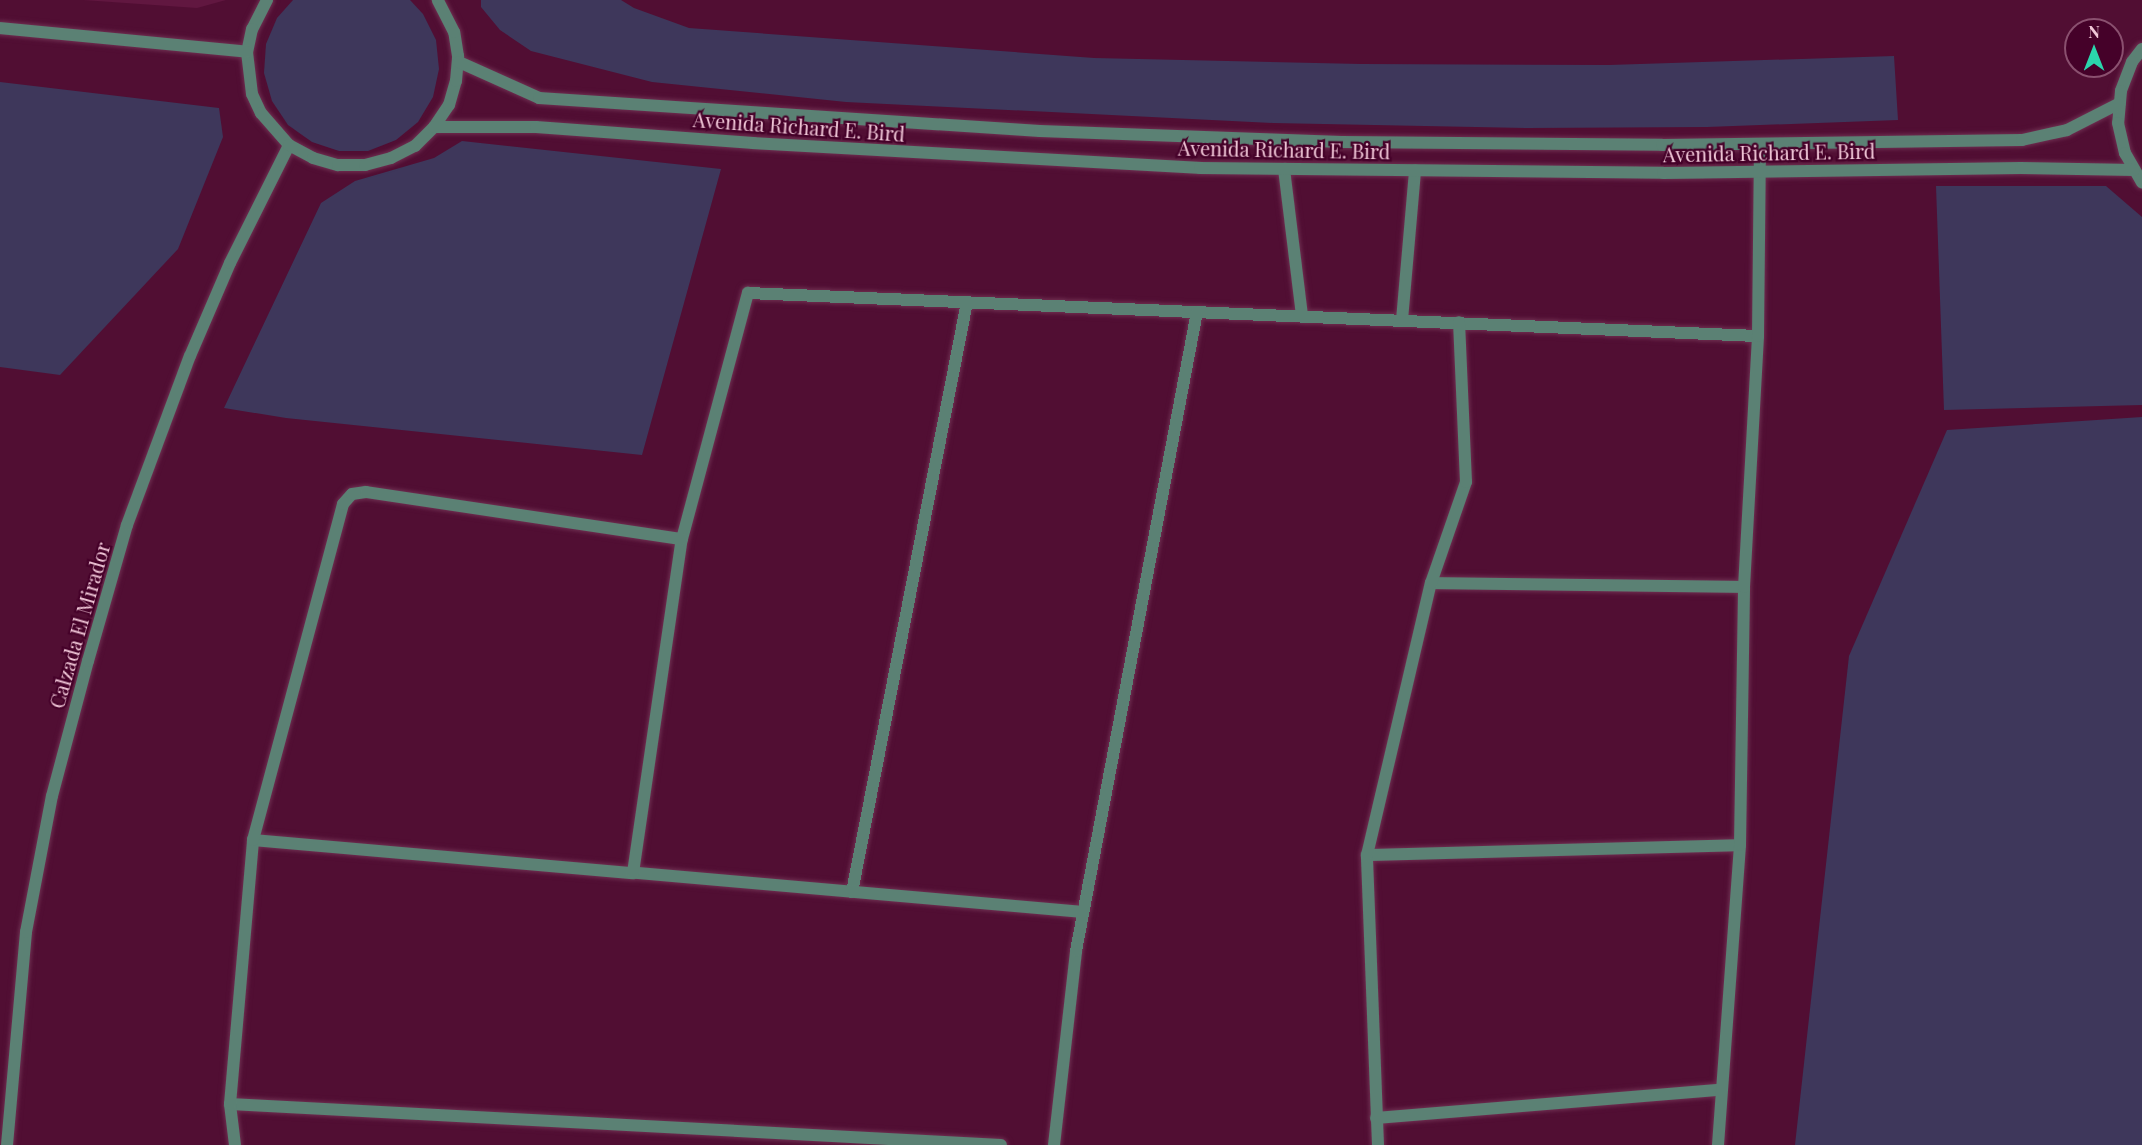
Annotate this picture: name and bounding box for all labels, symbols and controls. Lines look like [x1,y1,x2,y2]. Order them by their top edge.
north arrow [2064,18,2124,78]
text: N [2088,21,2100,42]
street label: Avenida Richard E. Bird [692,107,906,145]
street label: Avenida Richard E. Bird [1178,135,1390,163]
street label: Avenida Richard E. Bird [1663,138,1875,166]
street label: Calzada El Mirador [44,539,114,711]

